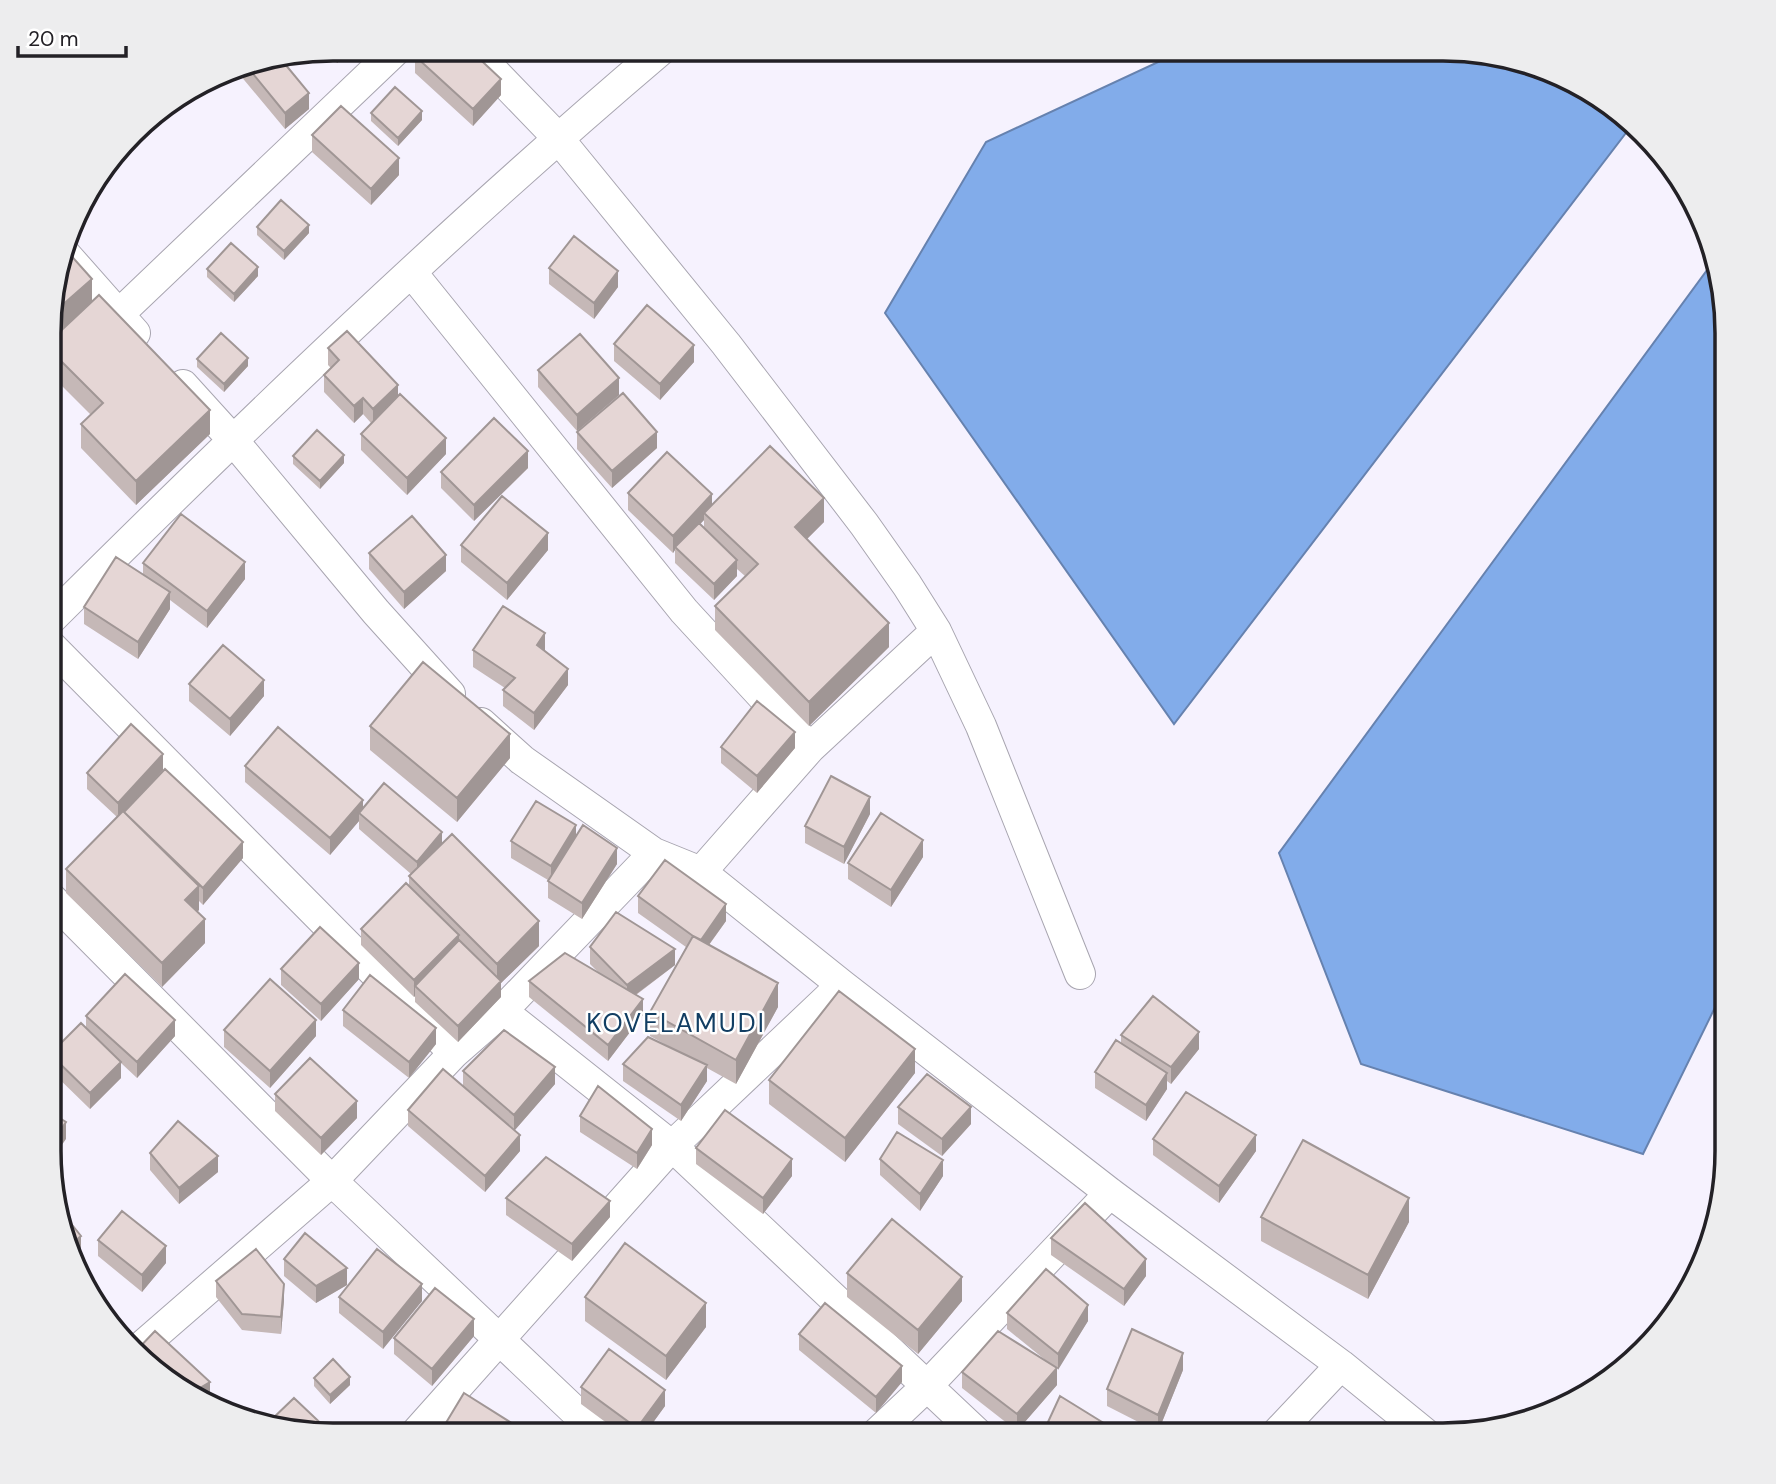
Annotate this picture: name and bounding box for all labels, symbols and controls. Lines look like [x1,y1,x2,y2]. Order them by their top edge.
scale bar [18,14,126,58]
text: 20 m [28,25,79,53]
district label: KOVELAMUDI [586,1006,766,1040]

